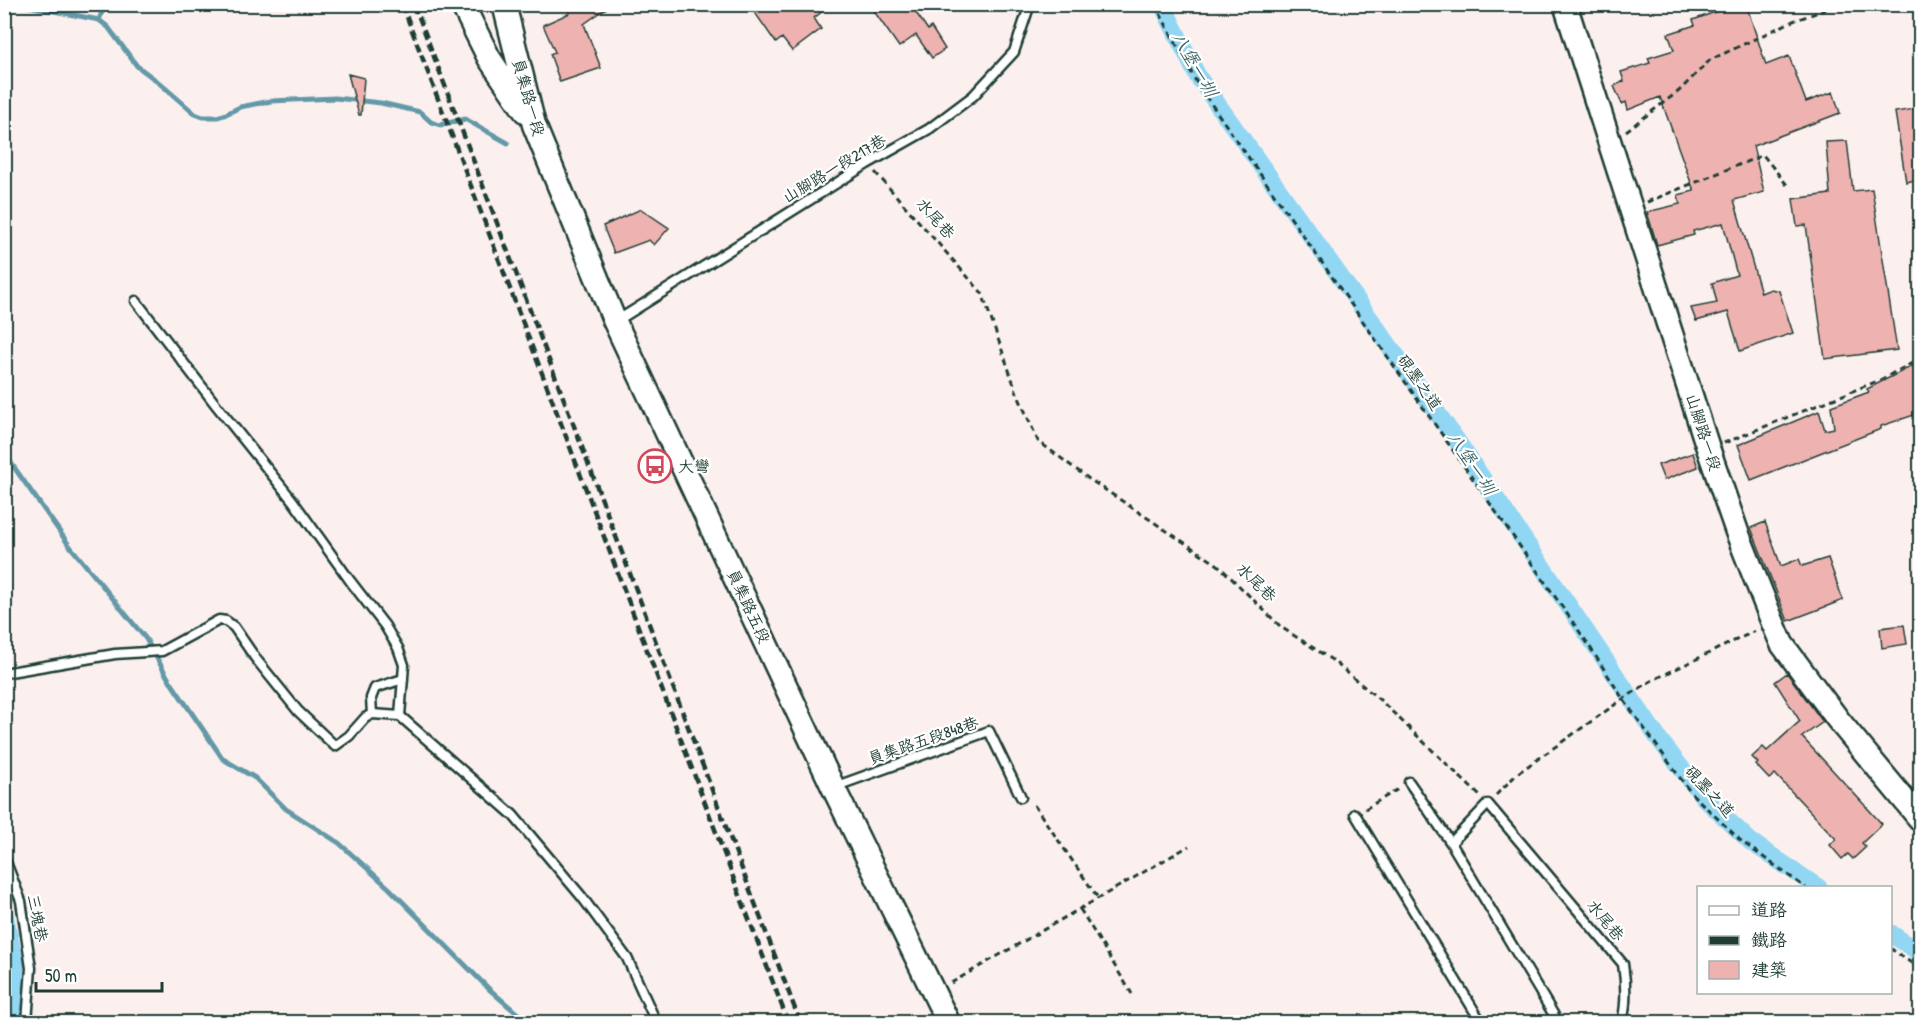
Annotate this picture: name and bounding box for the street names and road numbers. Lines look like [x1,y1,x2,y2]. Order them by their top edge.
street label: 員集路一段 [507,56,551,138]
street label: 山腳路一段217巷 [778,128,890,208]
street label: 水尾巷 [912,193,960,243]
street label: 硯墨之道 [1393,349,1447,415]
street label: 山腳路一段 [1681,391,1727,473]
street label: 水尾巷 [1232,557,1282,607]
street label: 員集路五段 [722,565,776,647]
street label: 員集路五段848巷 [865,711,981,769]
street label: 硯墨之道 [1680,760,1740,822]
street label: 三塊巷 [23,892,53,944]
street label: 水尾巷 [1582,895,1630,945]

